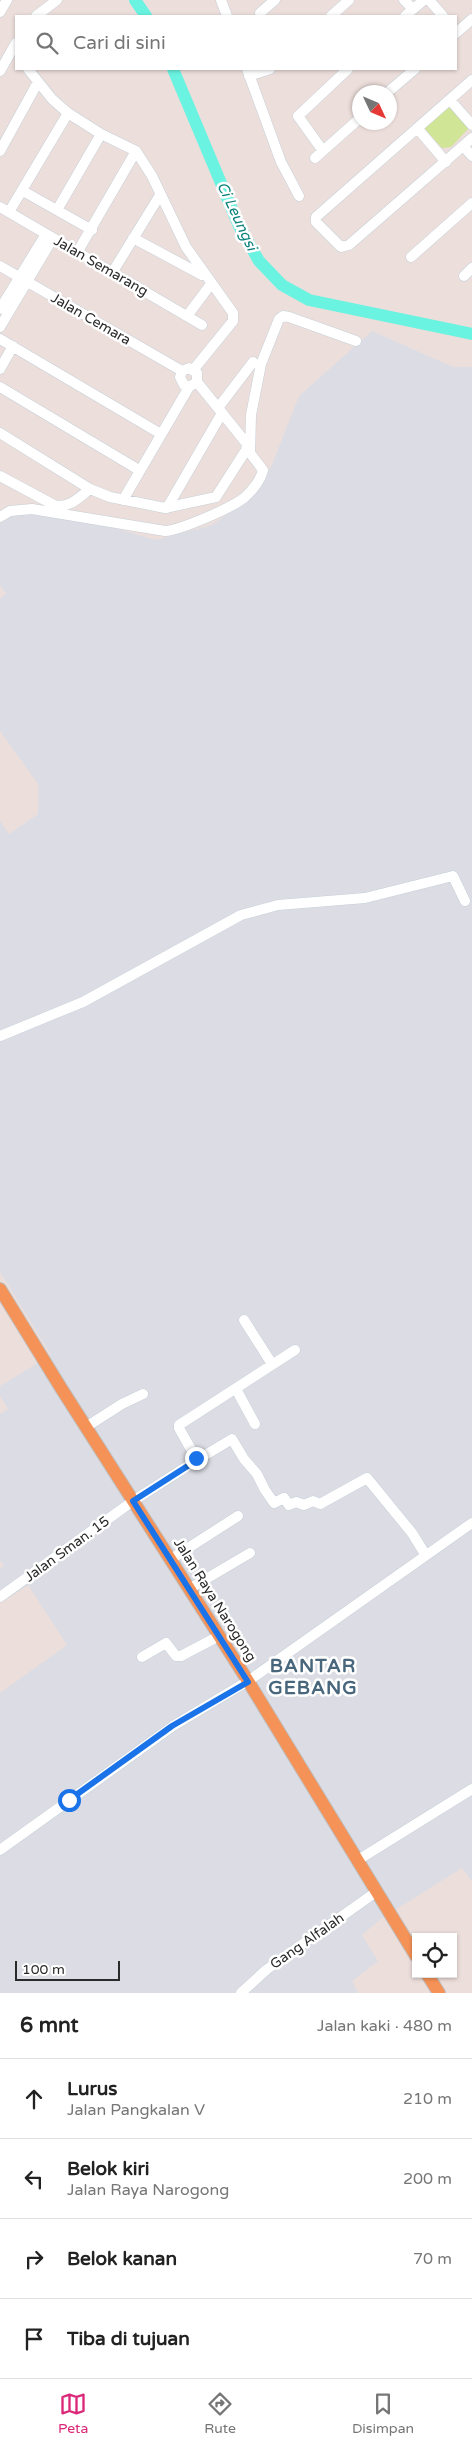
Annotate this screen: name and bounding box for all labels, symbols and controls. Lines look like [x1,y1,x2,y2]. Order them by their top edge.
search box [15,15,457,70]
icon: search [33,29,61,57]
text: Cari di sini [73,32,166,54]
north arrow [352,85,397,130]
water label: Ci Leungsi [213,179,262,255]
street label: Jalan Semarang [51,232,151,300]
street label: Jalan Cemara [48,289,134,349]
route end [185,1447,208,1470]
street label: Jalan Sman. 15 [21,1513,113,1585]
street label: Jalan Raya Narogong [170,1535,260,1665]
district label: BANTAR GEBANG [268,1655,358,1699]
route start [58,1789,81,1812]
street label: Gang Alfalah [267,1909,347,1973]
map controls [412,1933,457,1978]
button: locate [412,1933,457,1978]
scale bar [15,1958,120,1981]
text: 100 m [22,1961,65,1978]
text: 6 mnt [20,2013,79,2038]
text: Jalan kaki · 480 m [317,2016,452,2036]
text: Lurus [67,2078,117,2100]
icon: ahead [20,2085,48,2113]
text: 210 m [403,2089,452,2109]
text: Jalan Pangkalan V [67,2100,205,2120]
text: Belok kiri [67,2158,150,2180]
icon: left [20,2165,48,2193]
text: 200 m [403,2169,452,2189]
text: Jalan Raya Narogong [67,2180,229,2200]
icon: right [20,2245,48,2273]
text: Belok kanan [67,2248,177,2270]
text: 70 m [413,2249,452,2269]
icon: arrive [20,2325,48,2353]
text: Tiba di tujuan [67,2328,190,2350]
tab: Peta [58,2390,88,2437]
tab: Rute [204,2390,236,2437]
tab: Disimpan [352,2390,414,2437]

